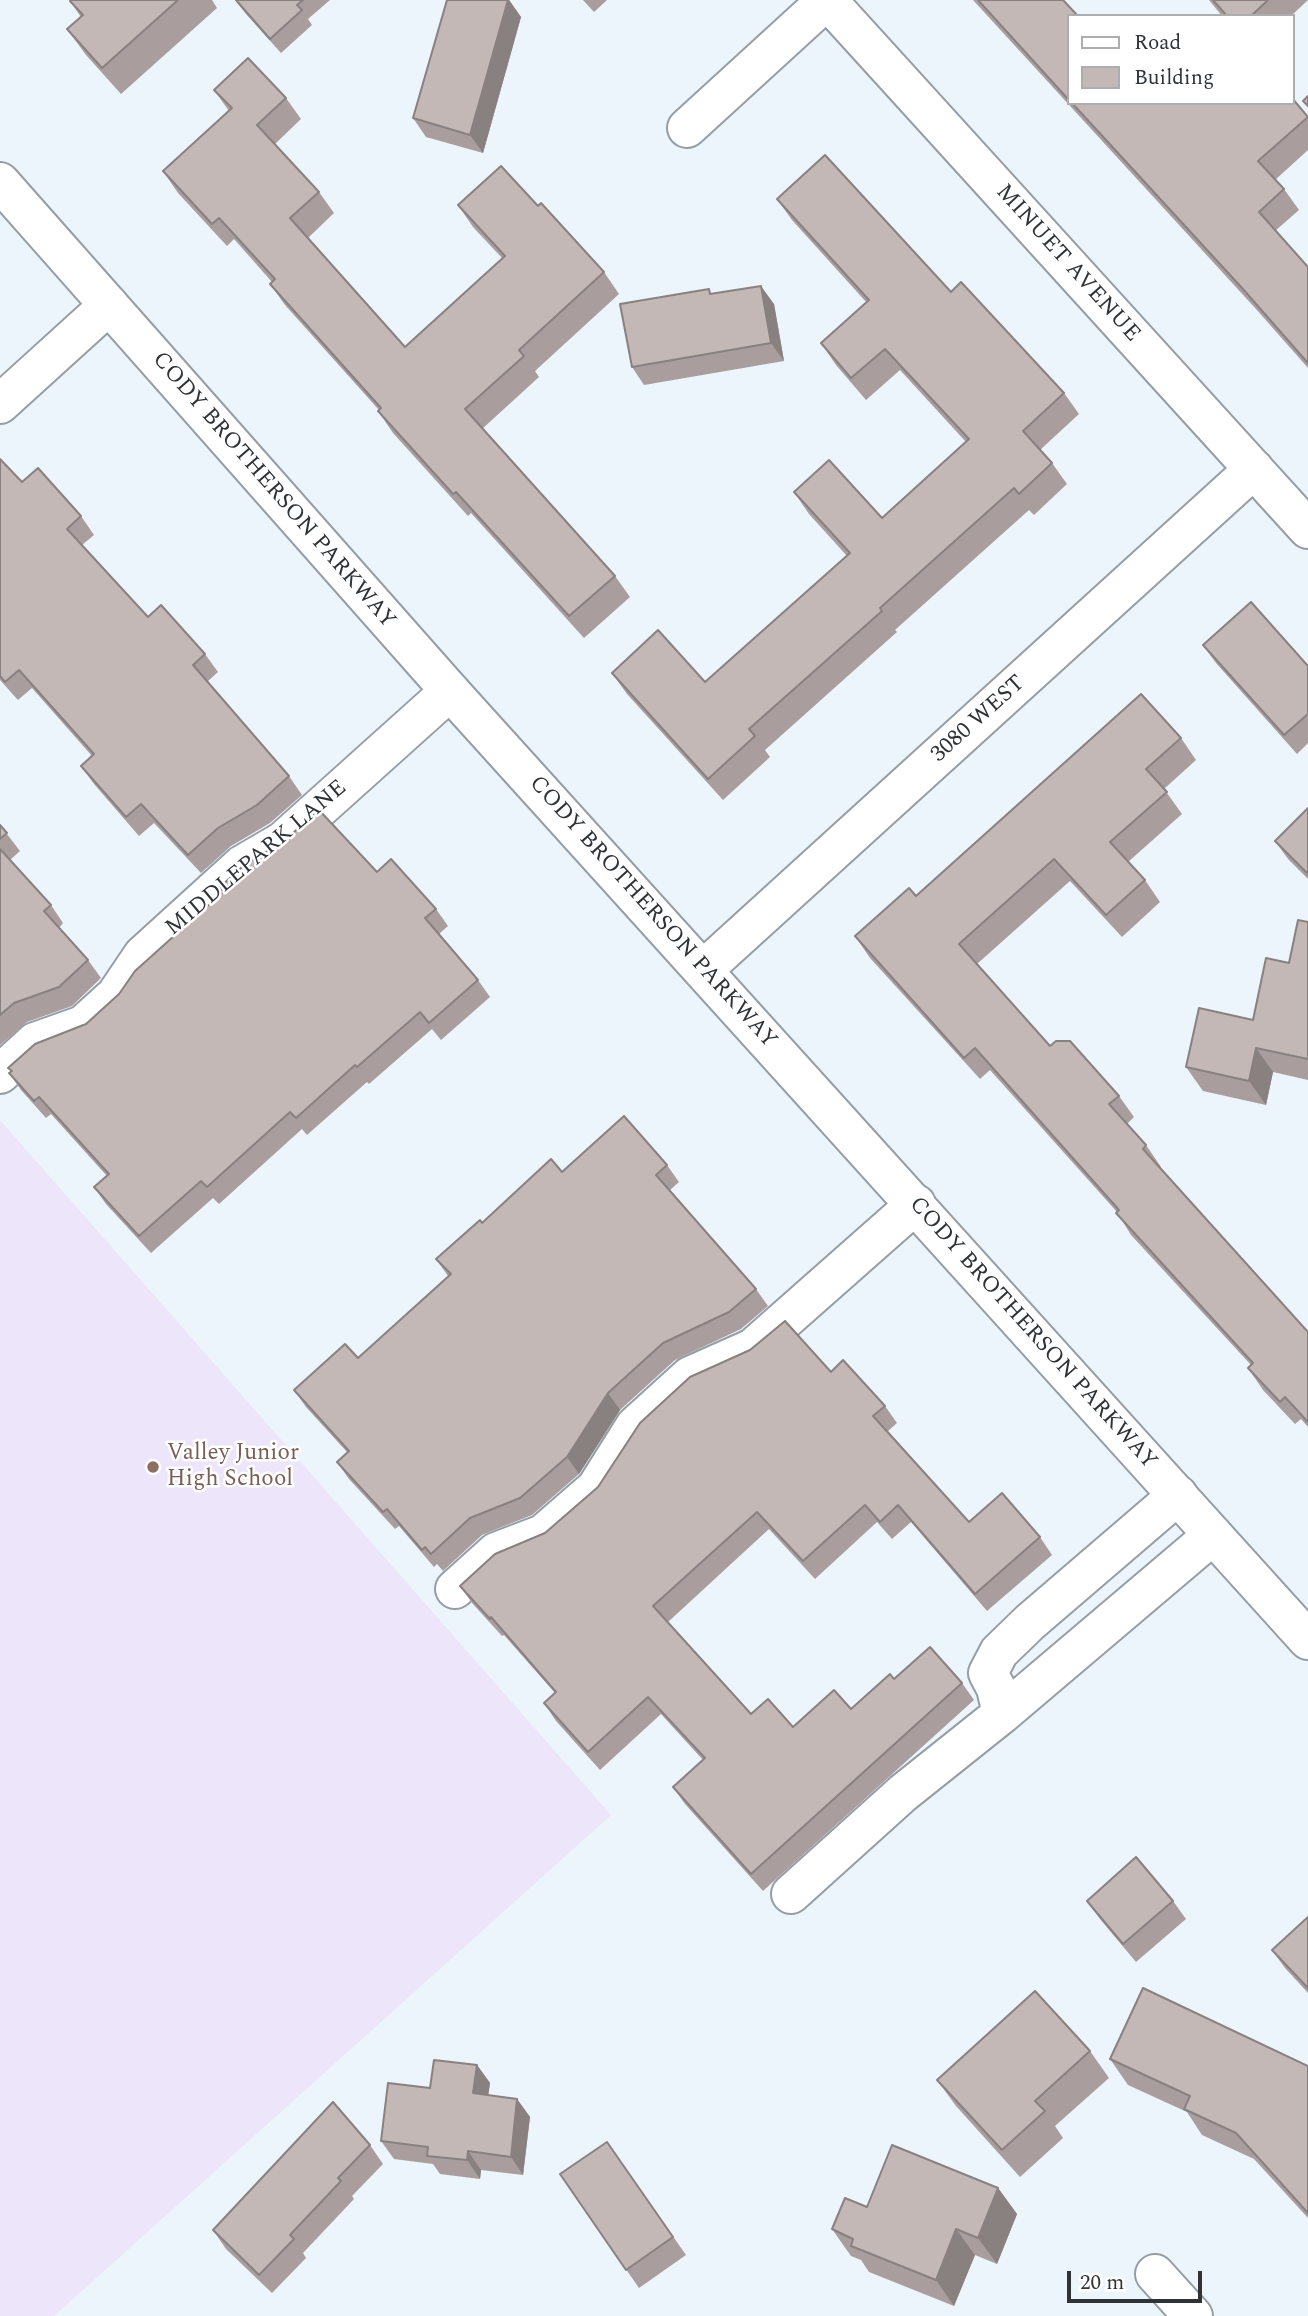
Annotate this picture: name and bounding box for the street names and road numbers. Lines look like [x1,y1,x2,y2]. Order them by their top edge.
street label: MINUET AVENUE [989,179,1145,349]
street label: CODY BROTHERSON PARKWAY [145,347,401,635]
street label: 3080 WEST [926,671,1032,769]
street label: CODY BROTHERSON PARKWAY [522,771,782,1055]
street label: MIDDLEPARK LANE [161,775,353,943]
street label: CODY BROTHERSON PARKWAY [902,1192,1162,1476]

